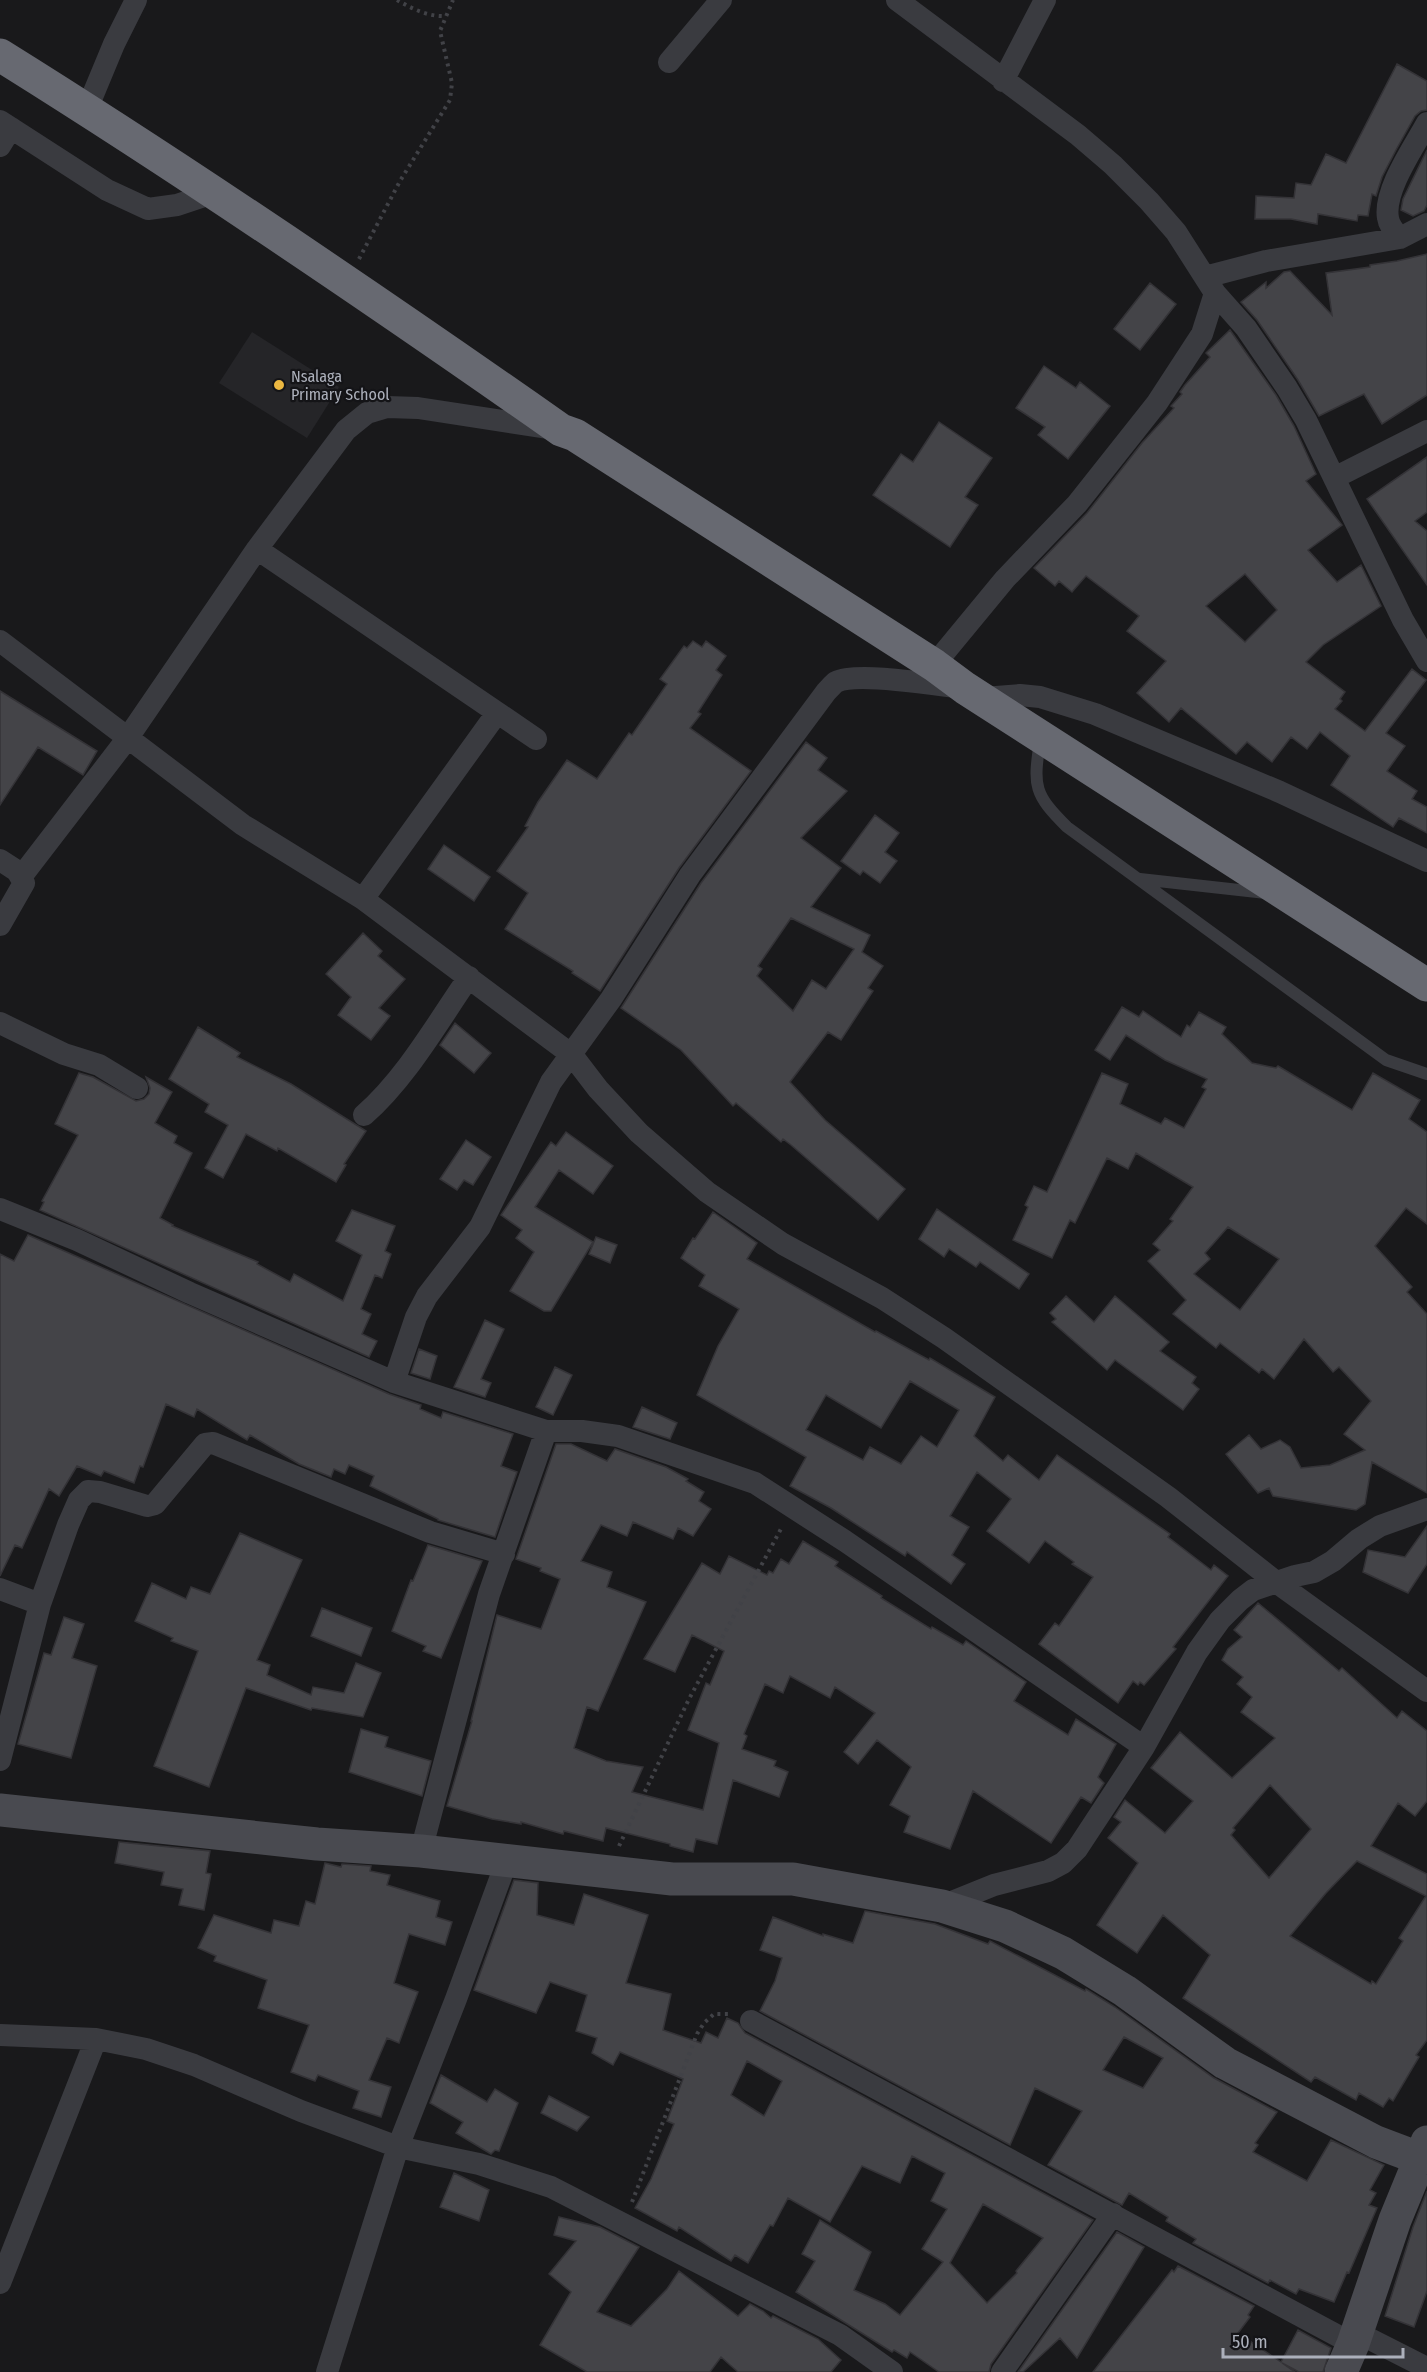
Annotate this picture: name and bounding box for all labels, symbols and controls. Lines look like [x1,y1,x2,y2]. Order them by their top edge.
place label: Nsalaga Primary School [291,367,390,404]
marker: Nsalaga Primary School [272,378,286,392]
scale bar [1223,2321,1403,2359]
text: 50 m [1232,2331,1268,2353]

